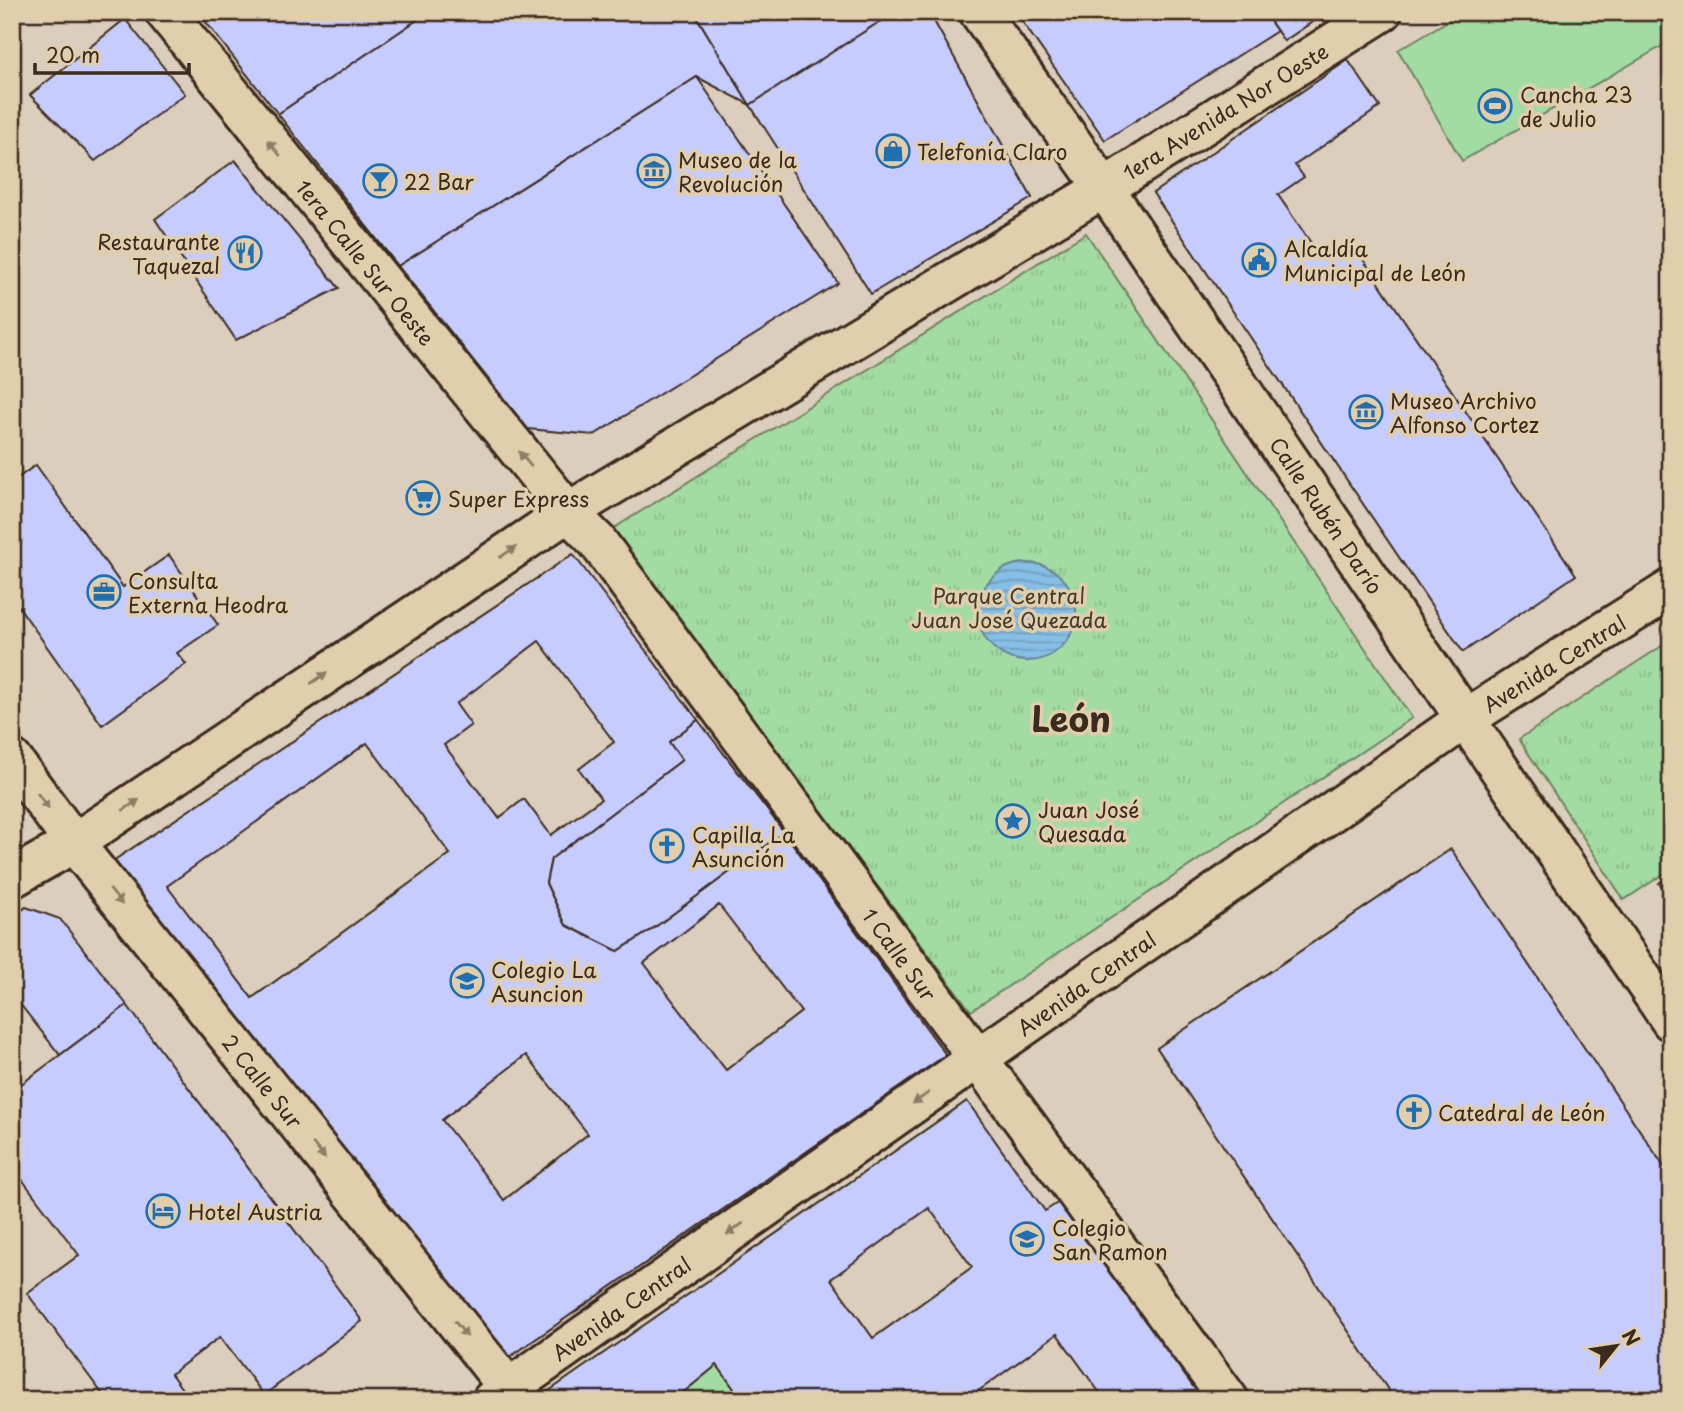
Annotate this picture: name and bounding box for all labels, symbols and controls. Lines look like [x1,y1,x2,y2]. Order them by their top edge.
scale bar [35,32,189,76]
street label: 1era Avenida Nor Oeste [1116,35,1334,187]
text: 20 m [46,38,100,70]
place label: Cancha 23 de Julio [1520,78,1633,134]
sports icon: Cancha 23 de Julio [1476,87,1514,125]
shop icon: Telefonía Claro [874,132,912,170]
place label: Telefonía Claro [917,135,1067,167]
one-way arrow [267,139,282,157]
place label: Museo de la Revolución [678,143,797,199]
museum icon: Museo de la Revolución [635,152,673,190]
bar icon: 22 Bar [361,162,399,200]
place label: 22 Bar [404,165,474,197]
street label: 1era Calle Sur Oeste [289,172,443,352]
place label: Restaurante Taquezal [97,225,220,281]
place label: Alcaldía Municipal de León [1284,232,1466,288]
restaurant icon: Restaurante Taquezal [226,234,264,272]
public building icon: Alcaldía Municipal de León [1240,241,1278,279]
place label: Museo Archivo Alfonso Cortez [1390,384,1539,440]
museum icon: Museo Archivo Alfonso Cortez [1347,393,1385,431]
street label: Calle Rubén Darío [1262,430,1392,600]
one-way arrow [518,450,533,467]
supermarket icon: Super Express [404,479,442,517]
place label: Super Express [448,482,589,514]
one-way arrow [498,545,518,558]
place label: Consulta Externa Heodra [128,564,289,620]
office icon: Consulta Externa Heodra [85,573,123,611]
park label: Parque Central Juan José Quezada [911,579,1108,635]
street label: Avenida Central [1476,606,1632,720]
one-way arrow [310,672,329,685]
district label: León [1031,691,1111,744]
one-way arrow [36,792,50,810]
place label: Juan José Quesada [1038,793,1139,849]
one-way arrow [121,799,140,812]
place icon: Juan José Quesada [994,802,1032,840]
place label: Capilla La Asunción [692,818,796,874]
church icon: Capilla La Asunción [648,827,686,865]
one-way arrow [109,887,124,905]
street label: 1 Calle Sur [855,901,945,1007]
street label: Avenida Central [1010,923,1162,1043]
place label: Colegio La Asuncion [491,953,597,1009]
school or university icon: Colegio La Asuncion [448,962,486,1000]
street label: 2 Calle Sur [215,1027,311,1135]
one-way arrow [912,1091,930,1105]
church icon: Catedral de León [1395,1093,1433,1131]
place label: Catedral de León [1438,1096,1606,1128]
one-way arrow [312,1142,326,1160]
hotel icon: Hotel Austria [144,1192,182,1230]
place label: Hotel Austria [188,1195,323,1227]
place label: Colegio San Ramon [1052,1211,1168,1267]
school or university icon: Colegio San Ramon [1008,1220,1046,1258]
one-way arrow [726,1222,744,1236]
street label: Avenida Central [545,1248,697,1368]
north arrow [1582,1310,1652,1380]
one-way arrow [454,1319,469,1337]
text: N [1616,1323,1647,1351]

